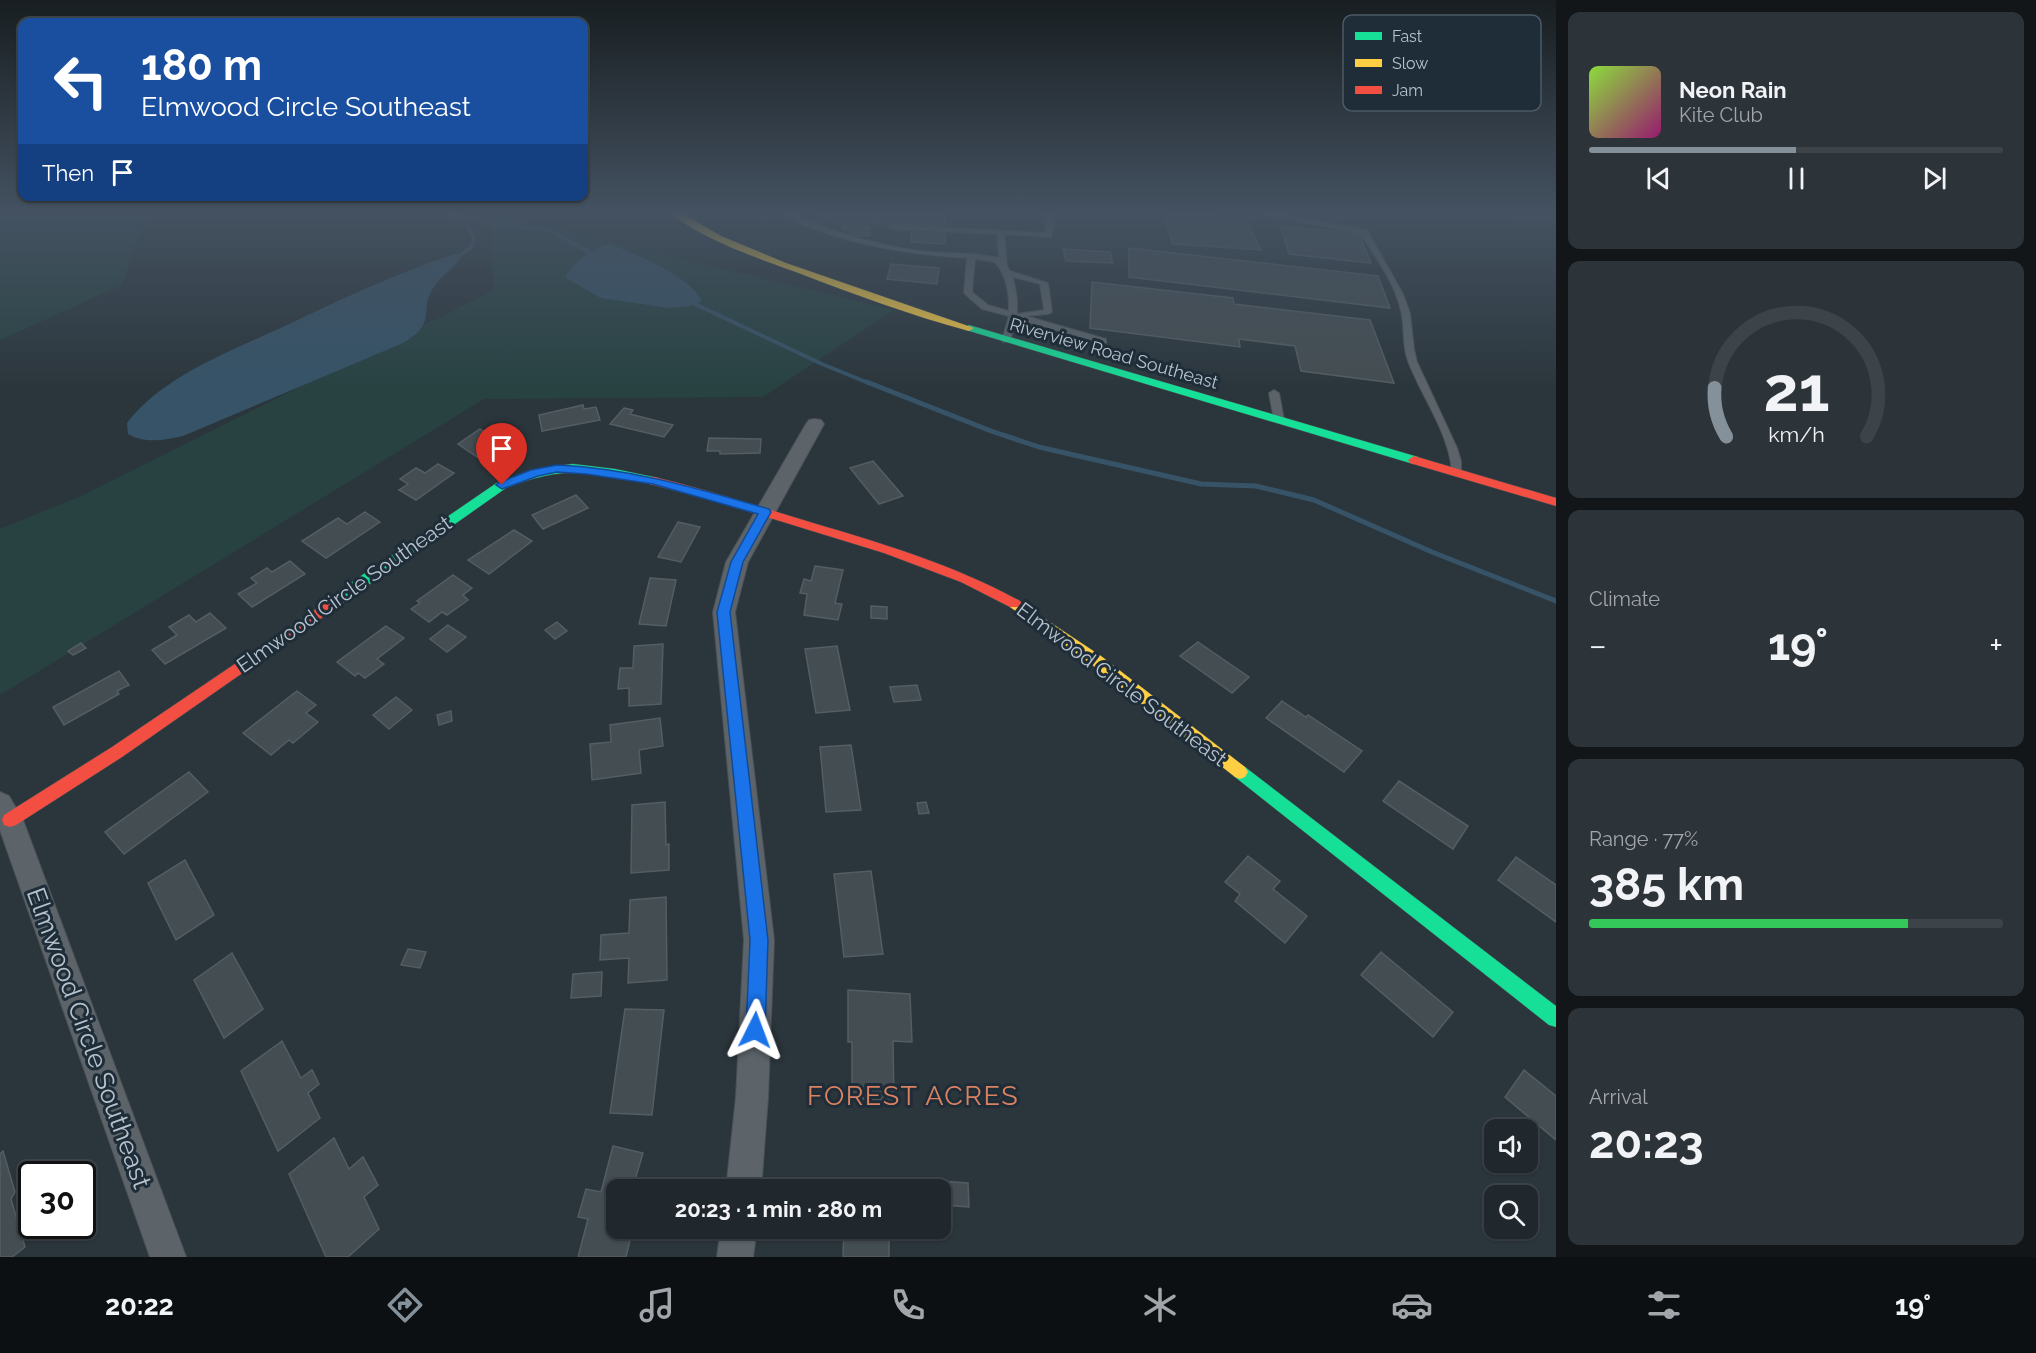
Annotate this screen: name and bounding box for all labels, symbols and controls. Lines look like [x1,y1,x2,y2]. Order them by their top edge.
legend [1343,15,1541,111]
text: Fast [1392,27,1423,46]
text: 180 m [141,41,262,90]
icon: left [42,42,120,120]
text: Slow [1392,54,1428,73]
text: Neon Rain [1679,77,1787,103]
text: Jam [1392,81,1423,100]
text: Elmwood Circle Southeast [141,91,471,122]
text: Kite Club [1679,103,1763,127]
icon: arrive [106,156,139,189]
text: Then [42,160,94,186]
icon: previous [1642,162,1675,195]
icon: pause [1780,162,1813,195]
icon: next [1918,162,1951,195]
street label: Riverview Road Southeast [1007,313,1221,393]
text: 21 [1763,352,1829,426]
text: km/h [1768,422,1824,447]
pin [476,423,527,485]
icon: arrive [485,432,518,465]
street label: Elmwood Circle Southeast [232,510,456,678]
text: Climate [1589,587,1660,611]
street label: Elmwood Circle Southeast [1012,597,1232,771]
text: 19° [1768,618,1828,671]
text: − [1589,626,1607,665]
text: + [1989,626,2003,665]
text: Range · 77% [1589,827,1698,851]
text: 385 km [1589,858,1744,911]
street label: Elmwood Circle Southeast [21,884,158,1193]
position arrow [723,998,787,1062]
district label: FOREST ACRES [807,1080,1019,1111]
text: Arrival [1589,1085,1648,1109]
text: 20:23 [1589,1116,1704,1169]
map controls [1484,1119,1538,1239]
button: sound [1484,1119,1538,1173]
speed limit sign: 30 [18,1161,96,1239]
button: search [1484,1185,1538,1239]
text: 20:23 · 1 min · 280 m [675,1196,882,1222]
icon: directions [384,1284,426,1326]
icon: music [636,1284,678,1326]
icon: phone [887,1284,929,1326]
icon: climate [1139,1284,1181,1326]
icon: car [1391,1284,1433,1326]
icon: filters [1643,1284,1685,1326]
text: 20:22 [105,1290,174,1321]
text: 19° [1895,1290,1931,1321]

